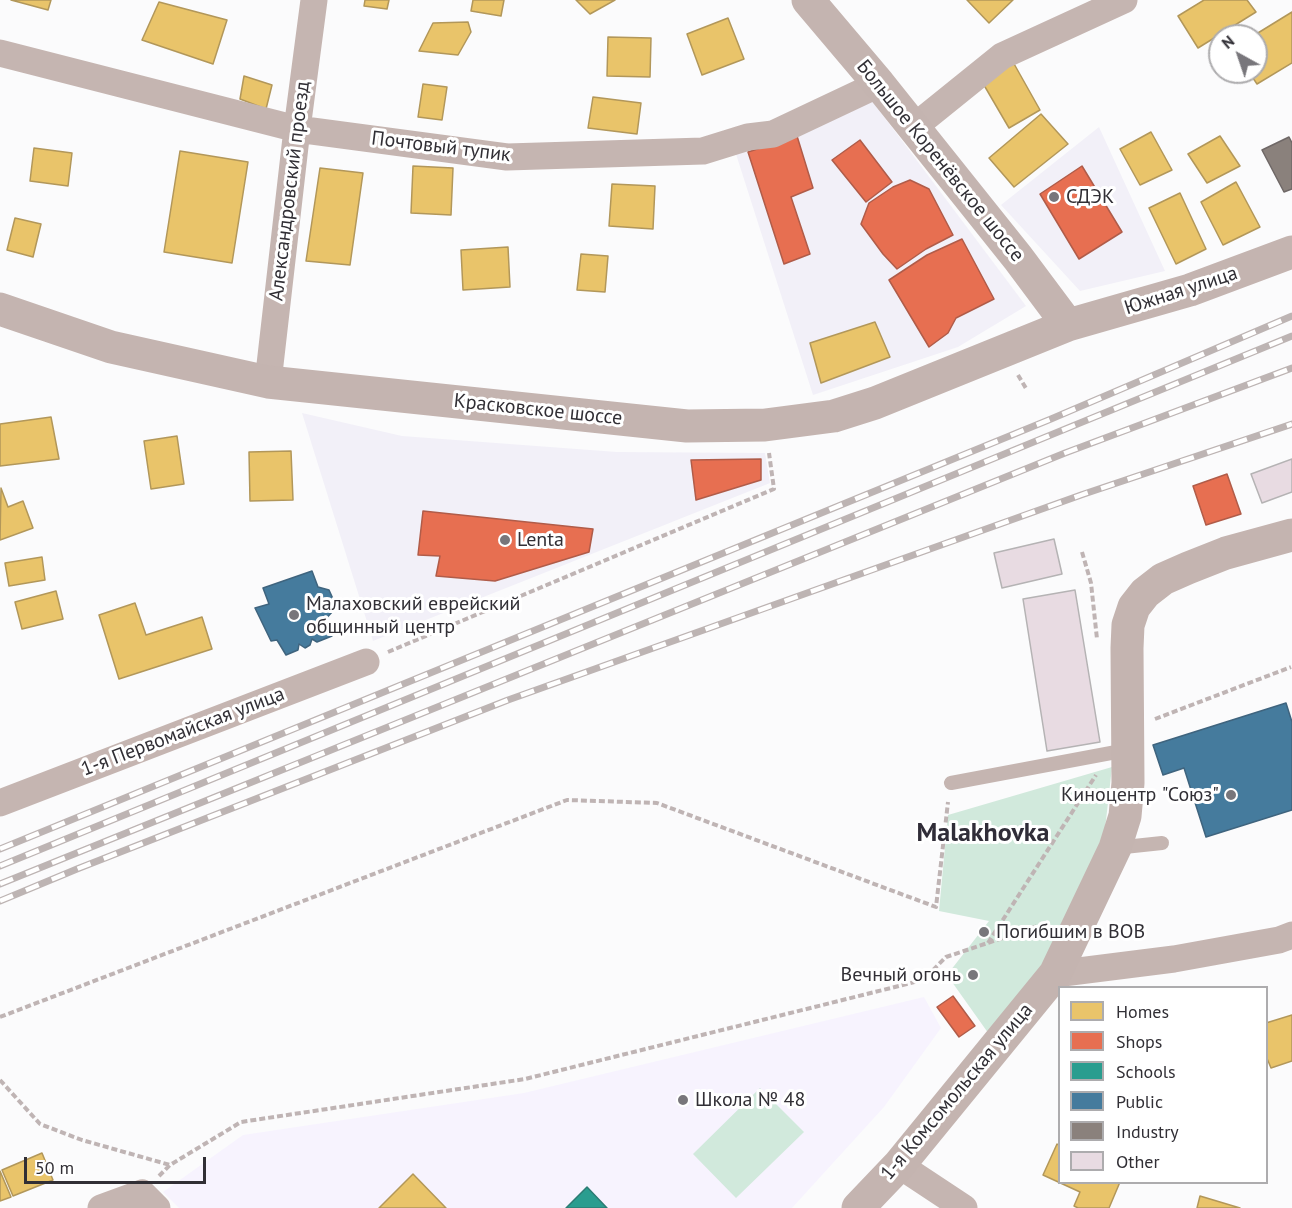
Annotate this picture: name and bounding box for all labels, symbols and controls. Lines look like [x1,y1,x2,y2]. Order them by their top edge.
north arrow [1208,24,1268,84]
text: N [1217,31,1238,53]
street label: Большое Коренёвское шоссе [851,55,1029,267]
street label: Александровский проезд [265,80,315,302]
street label: Почтовый тупик [370,127,512,167]
place label: СДЭК [1066,185,1114,209]
marker: СДЭК [1047,190,1061,204]
street label: Южная улица [1121,261,1241,321]
street label: Красковское шоссе [453,389,623,431]
place label: Lenta [517,528,564,552]
marker: Lenta [498,533,512,547]
place label: Малаховский еврейский общинный центр [306,592,520,639]
marker: Малаховский еврейский общинный центр [287,608,301,622]
street label: 1-я Первомайская улица [78,682,288,782]
place label: Киноцентр "Союз" [1061,783,1219,807]
marker: Киноцентр "Союз" [1224,788,1238,802]
district label: Malakhovka [917,818,1049,850]
place label: Погибшим в ВОВ [996,920,1145,944]
marker: Погибшим в ВОВ [977,925,991,939]
place label: Вечный огонь [841,963,961,987]
marker: Вечный огонь [966,968,980,982]
legend [1058,986,1268,1184]
street label: 1-я Комсомольская улица [876,999,1038,1185]
text: Homes [1116,1000,1169,1023]
text: Shops [1116,1030,1162,1053]
text: Schools [1116,1060,1176,1083]
place label: Школа № 48 [695,1088,805,1112]
text: Public [1116,1090,1163,1113]
marker: Школа № 48 [676,1093,690,1107]
text: Industry [1116,1120,1179,1143]
scale bar [27,1145,208,1183]
text: Other [1116,1150,1160,1173]
text: 50 m [35,1156,74,1179]

